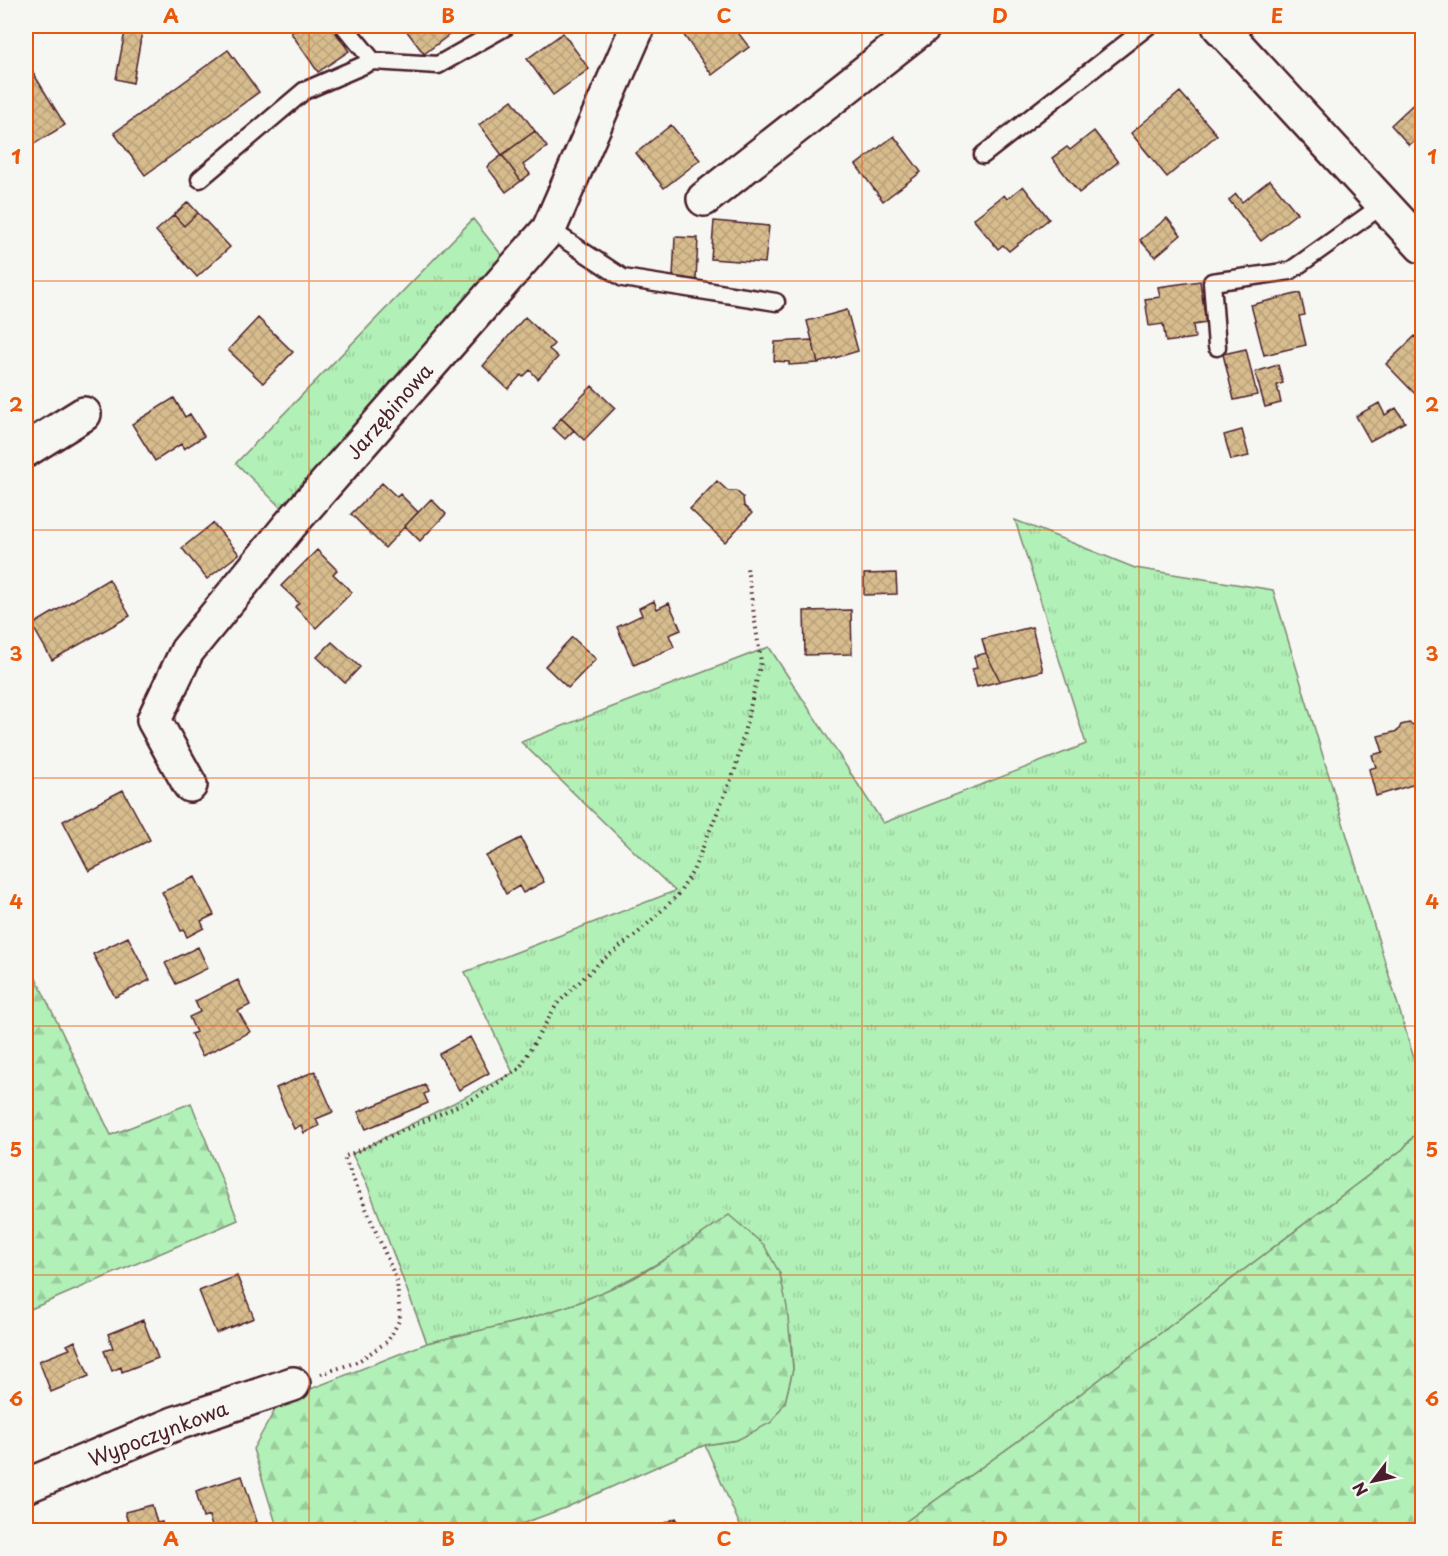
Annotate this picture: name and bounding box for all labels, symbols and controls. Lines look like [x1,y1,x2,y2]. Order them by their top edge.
text: A [163,0,179,30]
text: B [441,0,455,30]
text: C [716,0,732,30]
text: D [992,0,1008,30]
text: E [1271,0,1283,30]
text: 1 [11,141,21,171]
text: 1 [1427,141,1437,171]
street label: Jarzębinowa [339,356,440,466]
text: 2 [9,389,23,419]
text: 2 [1425,389,1439,419]
text: 3 [9,638,23,668]
text: 3 [1425,638,1439,668]
text: 4 [9,886,23,916]
text: 4 [1425,886,1439,916]
text: 5 [10,1134,22,1164]
text: 5 [1426,1134,1438,1164]
text: 6 [9,1383,23,1413]
text: 6 [1425,1383,1439,1413]
street label: Wypoczynkowa [84,1392,233,1473]
north arrow [1343,1451,1403,1511]
text: N [1346,1478,1373,1501]
text: A [163,1523,179,1553]
text: B [441,1523,455,1553]
text: C [716,1523,732,1553]
text: D [992,1523,1008,1553]
text: E [1271,1523,1283,1553]

